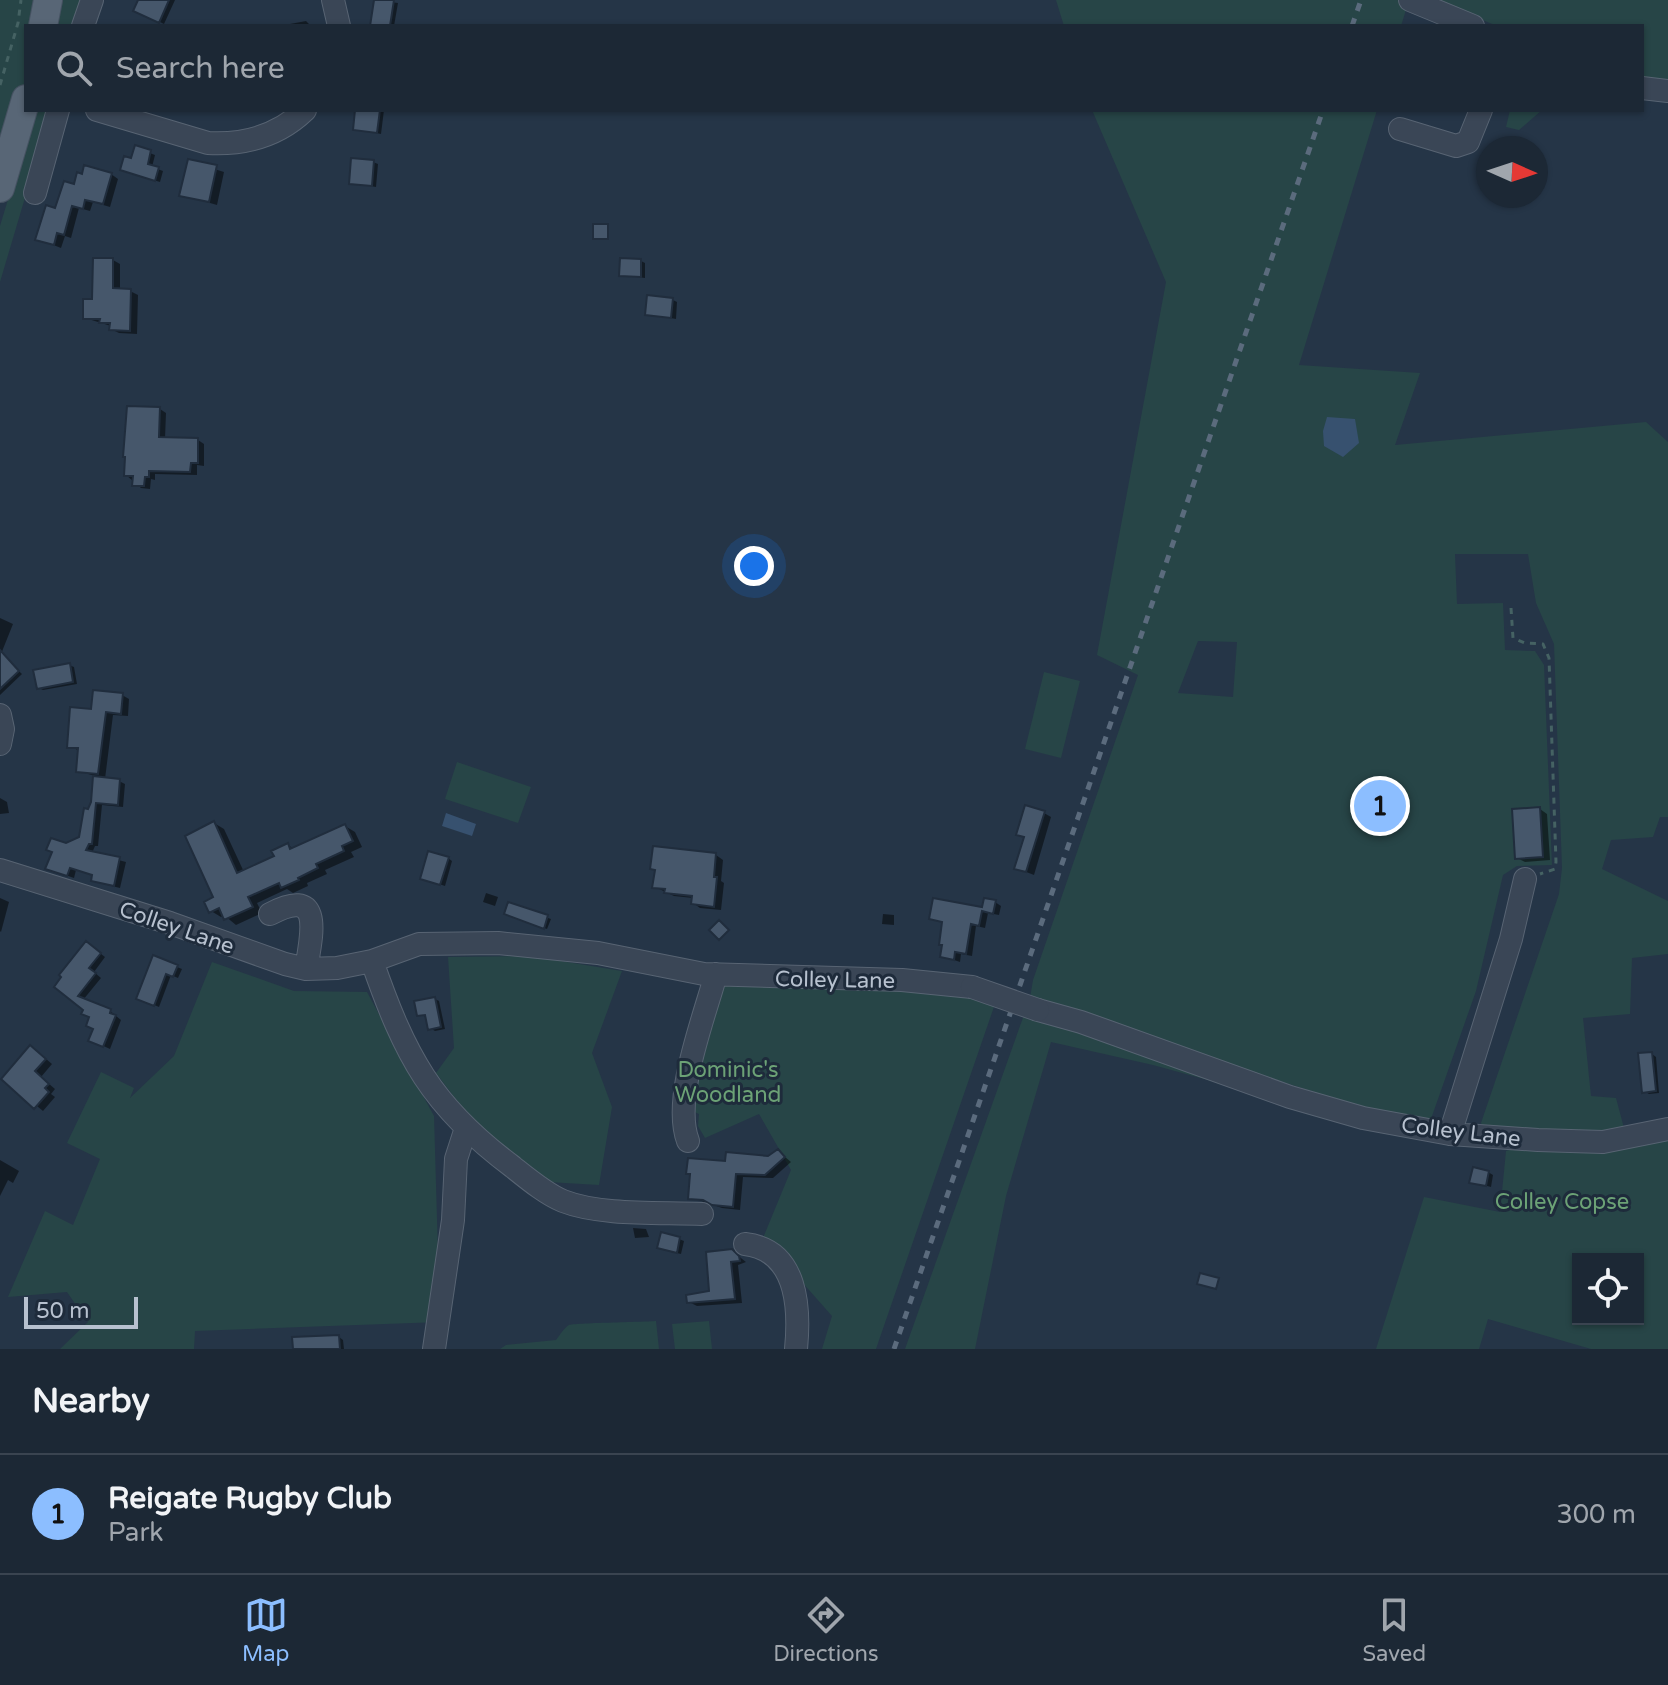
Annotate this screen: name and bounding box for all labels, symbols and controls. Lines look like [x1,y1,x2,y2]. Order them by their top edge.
search box [24,24,1644,112]
icon: search [52,46,96,90]
text: Search here [116,50,285,87]
north arrow [1476,136,1548,208]
your location [734,546,774,586]
pin: 1 [1354,776,1406,836]
street label: Colley Lane [116,896,238,960]
street label: Colley Lane [775,966,895,994]
park label: Dominic's Woodland [674,1057,782,1108]
street label: Colley Lane [1400,1112,1522,1152]
park label: Colley Copse [1495,1189,1629,1215]
map controls [1572,1253,1644,1325]
button: locate [1572,1253,1644,1325]
scale bar [24,1293,138,1329]
text: 50 m [36,1298,90,1324]
text: Nearby [32,1381,150,1422]
text: Reigate Rugby Club [108,1480,392,1517]
text: 1 [50,1499,66,1530]
text: 300 m [1556,1499,1636,1530]
text: Park [108,1517,164,1548]
tab: Map [242,1593,289,1667]
tab: Directions [773,1593,879,1667]
tab: Saved [1362,1593,1426,1667]

